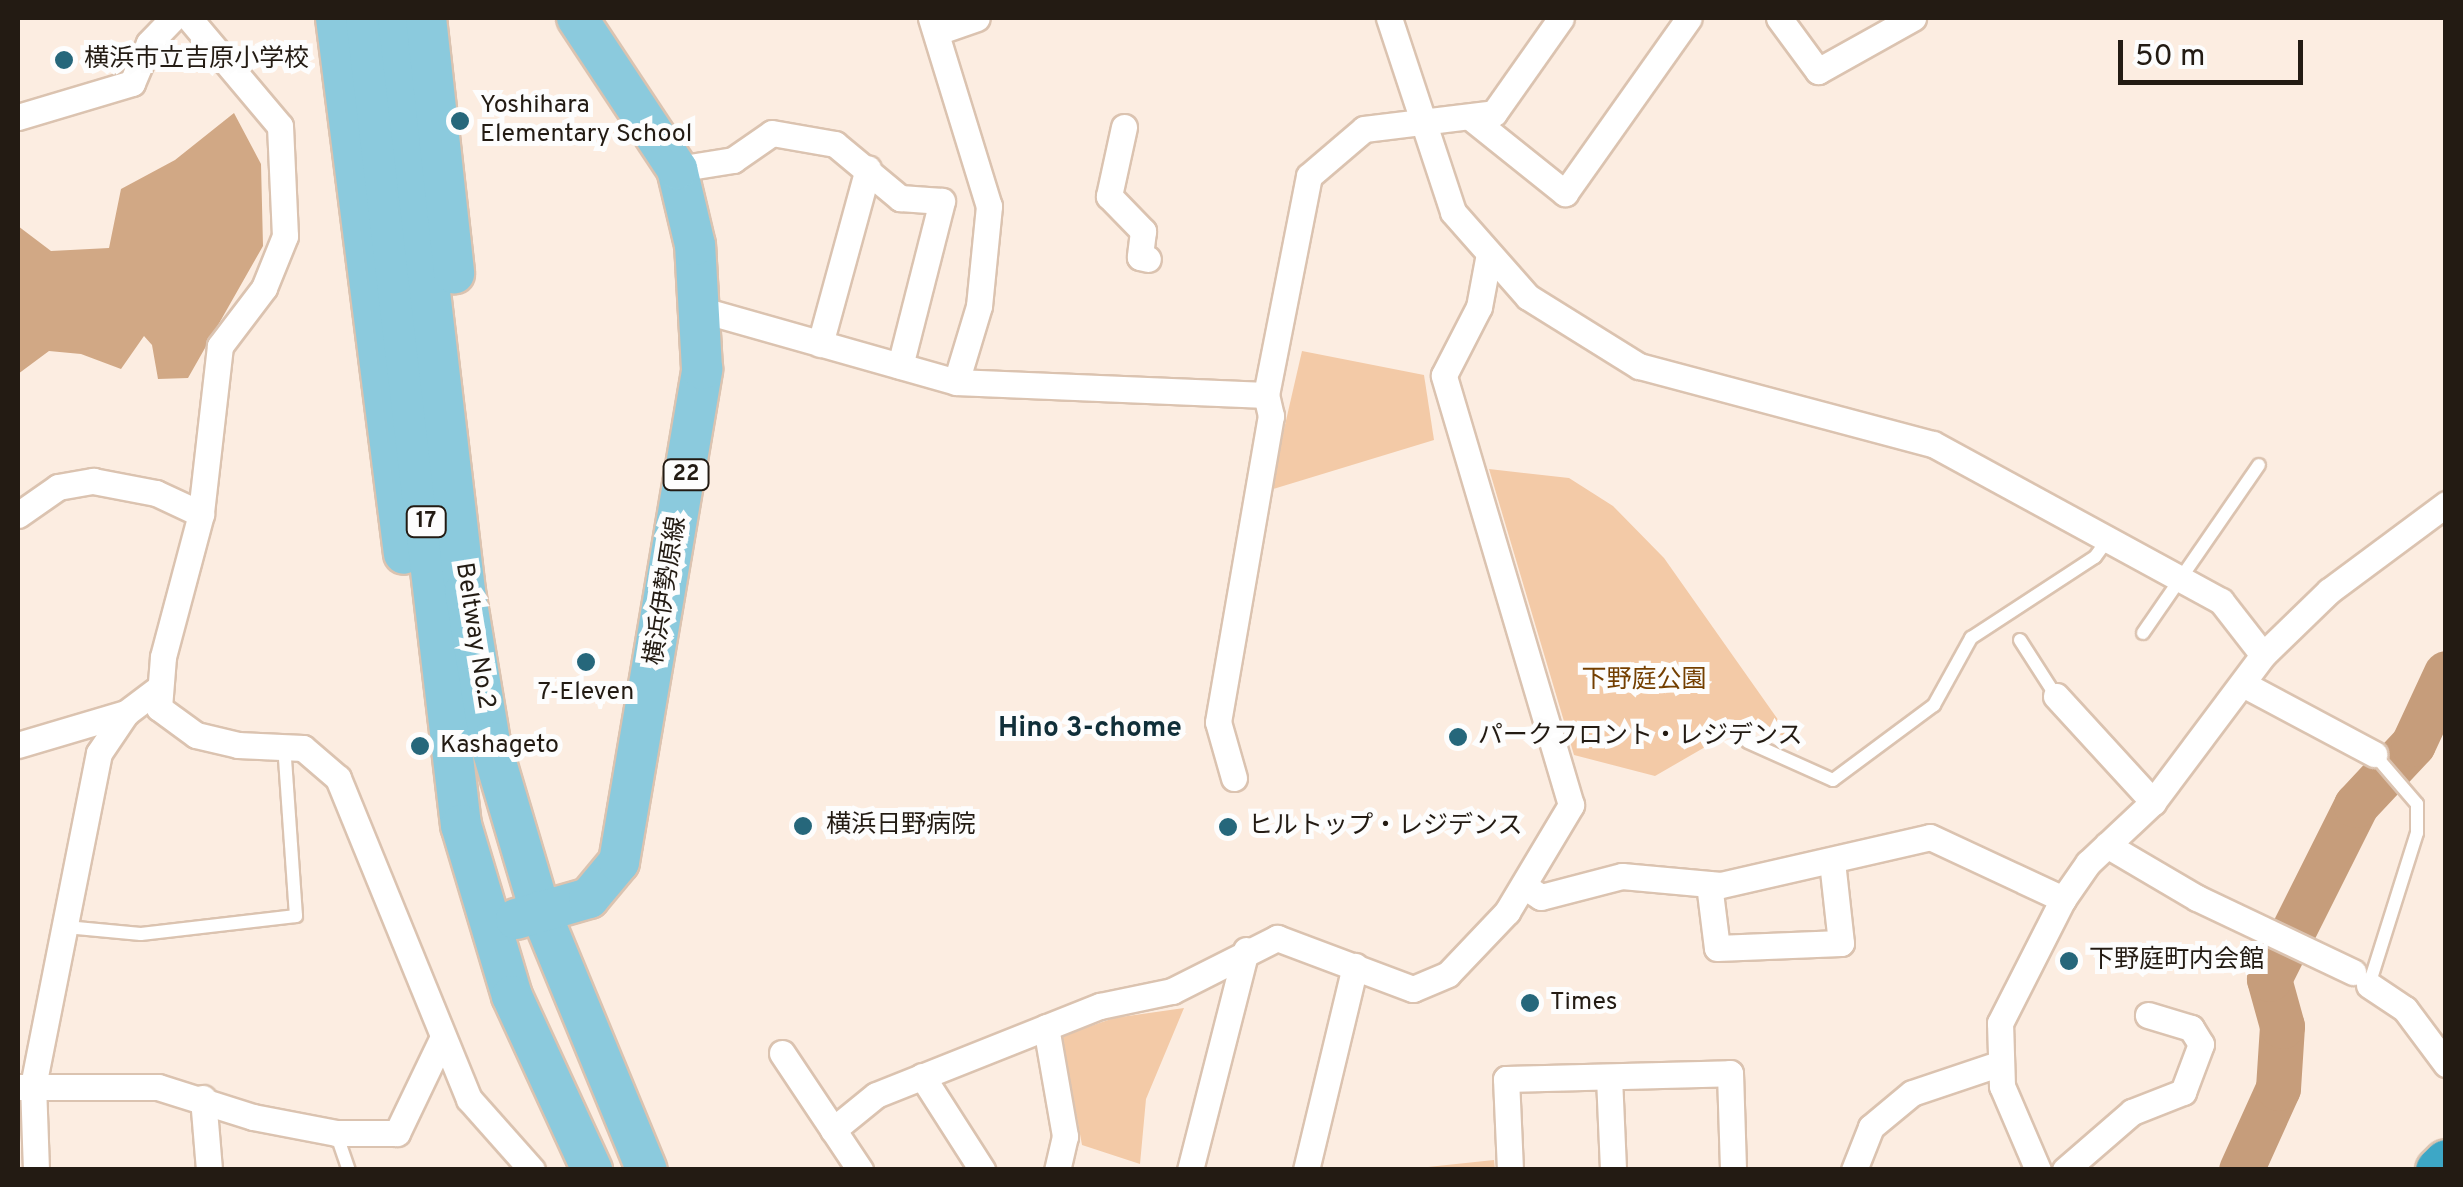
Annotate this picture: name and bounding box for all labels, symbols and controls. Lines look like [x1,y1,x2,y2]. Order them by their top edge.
scale bar [2123,20,2308,82]
text: 50 m [2135,39,2205,76]
place label: 横浜市立吉原小学校 [84,45,309,75]
marker: 横浜市立吉原小学校 [53,49,75,71]
place label: Yoshihara Elementary School [480,92,692,151]
marker: Yoshihara Elementary School [449,110,471,132]
road number: 22 [661,458,711,492]
road number: 17 [404,505,448,539]
street label: 横浜伊勢原線 [640,515,694,667]
street label: Beltway No.2 [448,561,500,711]
marker: 7-Eleven [575,651,597,673]
park label: 下野庭公園 [1582,666,1706,696]
place label: 7-Eleven [538,678,634,708]
district label: Hino 3-chome [998,712,1182,746]
place label: パークフロント・レジデンス [1478,722,1803,752]
marker: パークフロント・レジデンス [1447,726,1469,748]
place label: Kashageto [440,731,559,761]
marker: Kashageto [409,735,431,757]
place label: 横浜日野病院 [826,811,976,841]
place label: ヒルトップ・レジデンス [1248,812,1523,842]
marker: 横浜日野病院 [790,813,816,839]
marker: ヒルトップ・レジデンス [1217,816,1239,838]
place label: 下野庭町内会館 [2089,946,2264,976]
marker: 下野庭町内会館 [2058,950,2080,972]
place label: Times [1550,988,1617,1018]
marker: Times [1519,992,1541,1014]

